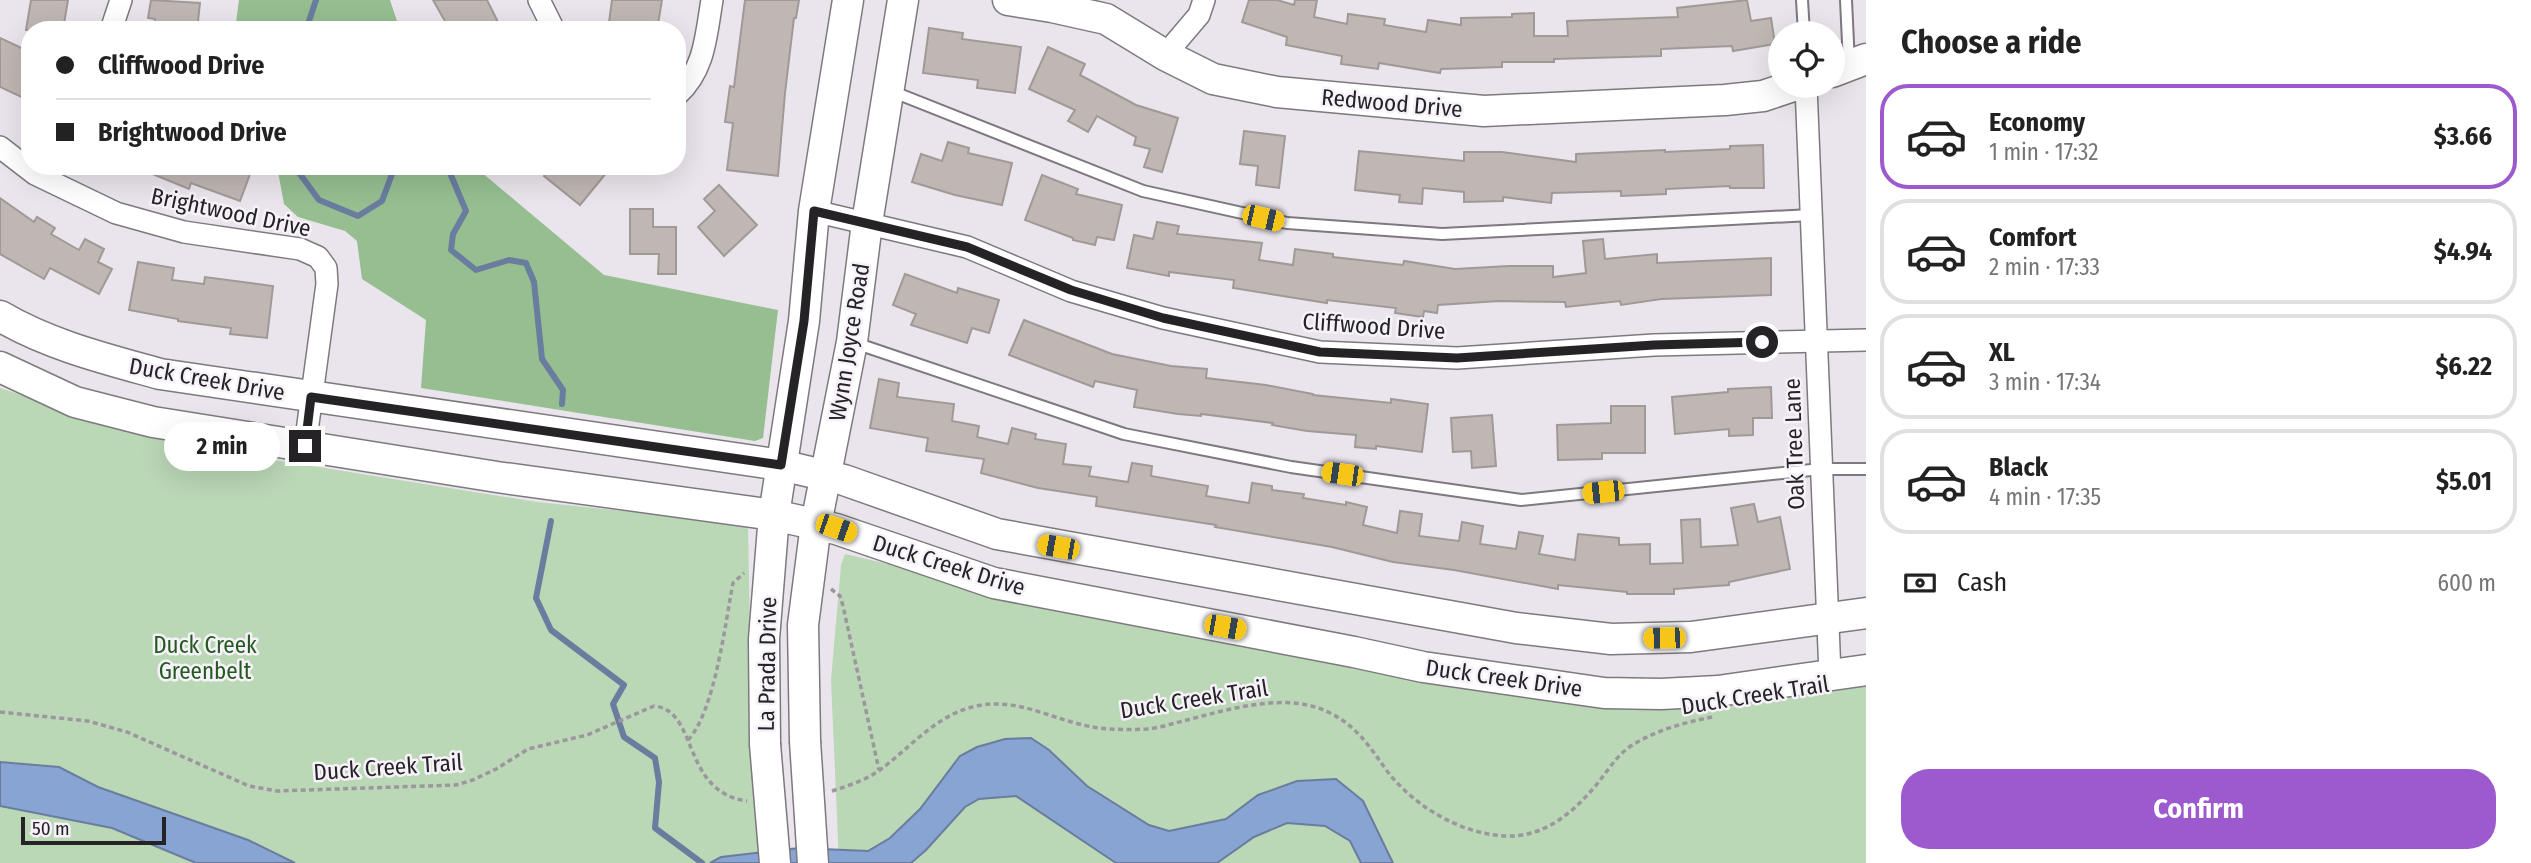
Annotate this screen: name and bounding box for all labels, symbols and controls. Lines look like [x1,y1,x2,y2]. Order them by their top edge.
map controls [1768,21,1845,98]
button: locate [1768,21,1845,98]
text: Choose a ride [1901,23,2082,61]
text: Cliffwood Drive [98,50,264,81]
street label: Redwood Drive [1320,83,1464,123]
icon: car [1905,105,1968,168]
text: Economy [1989,107,2085,138]
text: Brightwood Drive [98,117,287,148]
text: $3.66 [2434,121,2492,152]
text: 1 min · 17:32 [1989,138,2098,166]
street label: Brightwood Drive [149,181,313,243]
car [1241,203,1286,233]
icon: car [1905,220,1968,283]
text: Comfort [1989,222,2077,253]
text: $4.94 [2434,236,2492,267]
text: 2 min · 17:33 [1989,253,2100,281]
street label: Wynn Joyce Road [823,261,875,423]
street label: Cliffwood Drive [1302,307,1446,345]
route start [1746,326,1778,358]
icon: car [1905,335,1968,398]
text: XL [1989,337,2015,368]
text: $6.22 [2435,351,2492,382]
street label: Duck Creek Drive [127,352,287,406]
text: 3 min · 17:34 [1989,368,2101,396]
street label: Oak Tree Lane [1778,378,1810,510]
callout: 2 min [165,422,280,471]
route end [289,430,321,462]
text: 2 min [197,432,248,460]
icon: car [1905,450,1968,513]
text: Black [1989,452,2048,483]
car [1320,461,1365,487]
text: $5.01 [2436,466,2492,497]
car [1582,479,1625,505]
text: 4 min · 17:35 [1989,483,2101,511]
car [813,511,860,545]
street label: Duck Creek Drive [870,529,1028,601]
car [1036,533,1081,561]
icon: cash [1901,564,1939,602]
text: Cash [1957,567,2007,598]
text: 600 m [2438,569,2496,597]
street label: La Prada Drive [752,596,782,732]
car [1203,613,1248,641]
car [1643,627,1686,649]
park label: Duck Creek Greenbelt [153,631,257,685]
street label: Duck Creek Drive [1424,653,1584,703]
street label: Duck Creek Trail [1679,669,1831,721]
street label: Duck Creek Trail [1118,673,1270,725]
street label: Duck Creek Trail [313,748,463,786]
button: Confirm [1901,769,2496,849]
scale bar [21,814,166,846]
text: 50 m [32,817,70,840]

